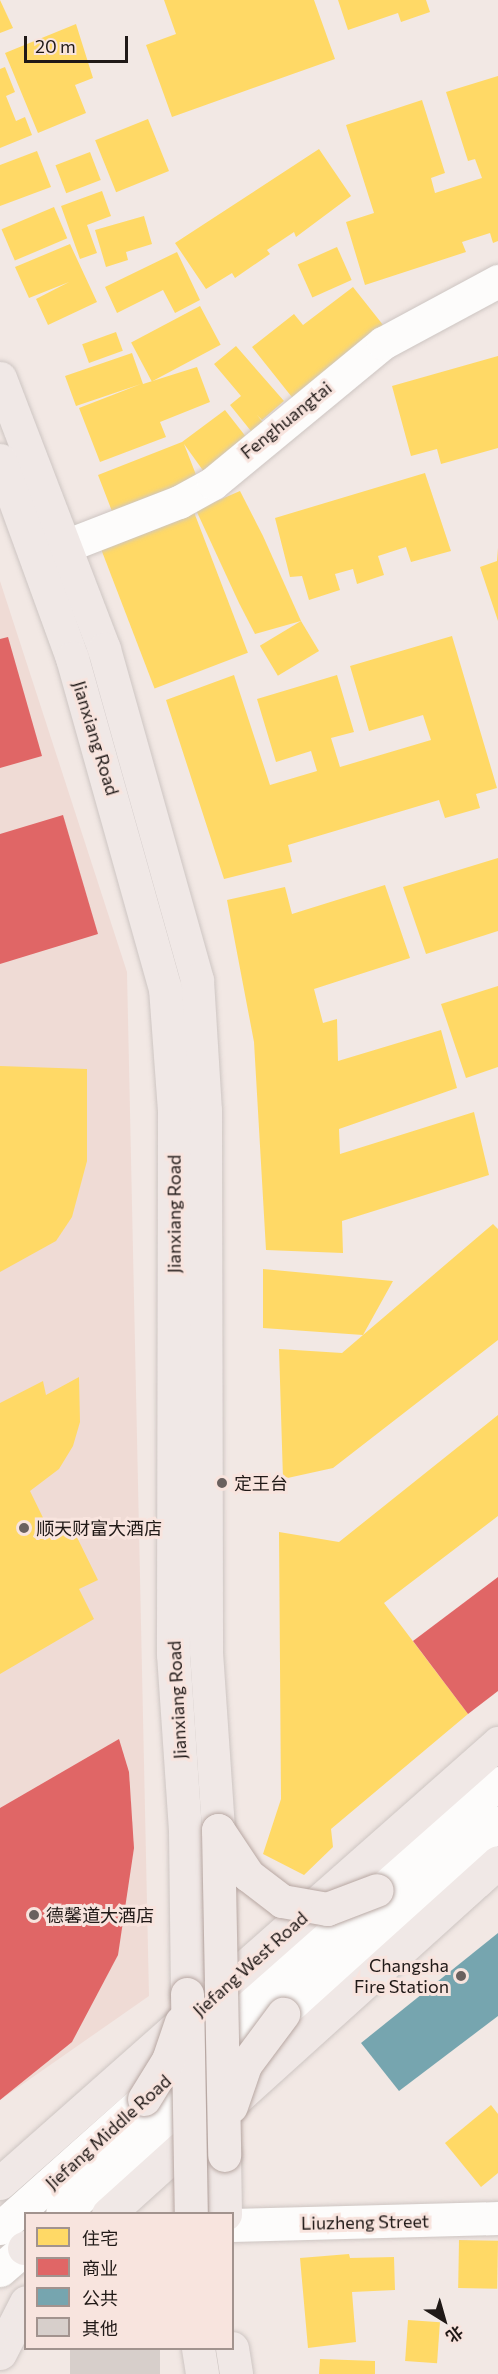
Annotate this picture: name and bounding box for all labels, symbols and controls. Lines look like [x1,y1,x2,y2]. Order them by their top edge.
scale bar [27,24,130,62]
text: 20 m [35,35,76,57]
street label: Fenghuangtai [236,377,336,463]
street label: Jianxiang Road [68,678,124,798]
street label: Jianxiang Road [163,1155,185,1273]
place label: 定王台 [234,1472,288,1494]
marker: 定王台 [215,1476,229,1490]
place label: 顺天财富大酒店 [36,1517,162,1539]
marker: 顺天财富大酒店 [17,1521,31,1535]
street label: Jianxiang Road [163,1640,191,1760]
place label: 德馨道大酒店 [46,1904,154,1926]
street label: Jiefang West Road [188,1907,312,2021]
marker: 德馨道大酒店 [27,1908,41,1922]
place label: Changsha Fire Station [354,1955,449,1998]
marker: Changsha Fire Station [454,1969,468,1983]
street label: Jiefang Middle Road [41,2070,175,2194]
street label: Liuzheng Street [301,2210,429,2234]
legend [24,2212,234,2350]
text: 住宅 [82,2227,118,2249]
text: 商业 [82,2257,118,2279]
text: 公共 [82,2287,118,2309]
north arrow [414,2290,474,2350]
text: 其他 [82,2317,118,2339]
text: 北 [443,2322,467,2347]

